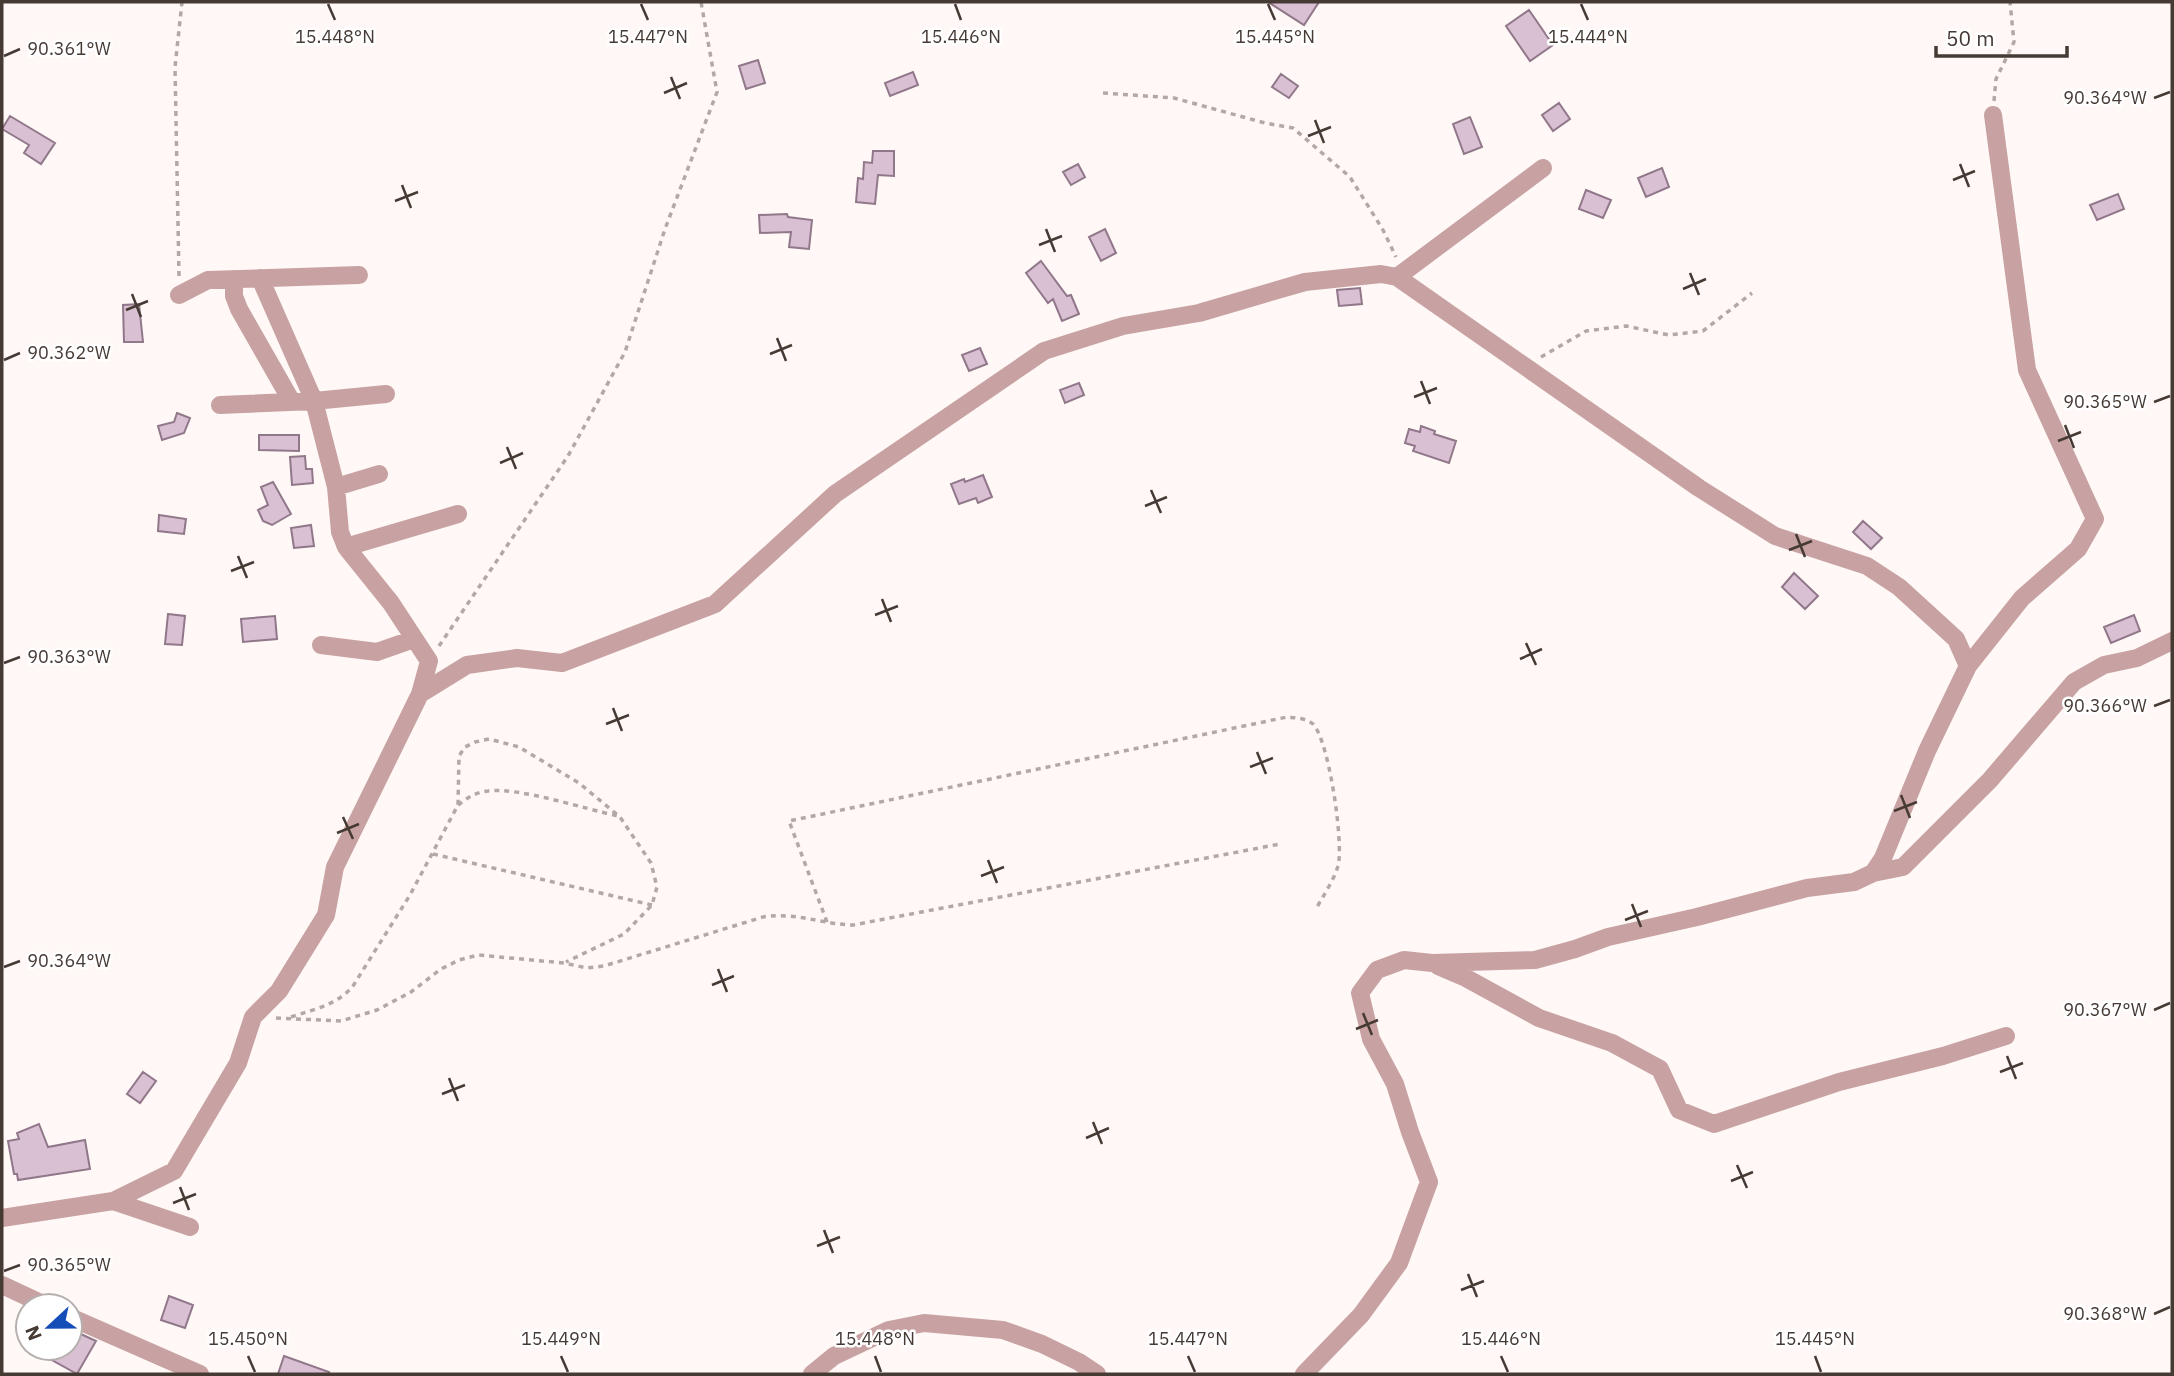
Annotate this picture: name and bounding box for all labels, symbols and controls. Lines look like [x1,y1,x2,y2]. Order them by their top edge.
scale bar [1936,14,2067,58]
text: 50 m [1946,24,1995,52]
text: 15.448°N [295,25,375,48]
text: 15.447°N [608,25,688,48]
text: 15.446°N [921,25,1001,48]
text: 15.445°N [1235,25,1315,48]
text: 15.444°N [1548,25,1628,48]
text: 90.361°W [27,37,111,60]
text: 90.364°W [2063,86,2147,109]
text: 90.362°W [27,341,111,364]
text: 90.365°W [2063,390,2147,413]
text: 90.363°W [27,645,111,668]
text: 90.366°W [2063,694,2147,717]
text: 90.364°W [27,949,111,972]
text: 90.367°W [2063,998,2147,1021]
text: 90.365°W [27,1253,111,1276]
north arrow [14,1292,84,1362]
text: 90.368°W [2063,1302,2147,1325]
text: N [20,1322,47,1344]
text: 15.450°N [208,1327,288,1350]
text: 15.449°N [521,1327,601,1350]
text: 15.448°N [835,1327,915,1350]
text: 15.447°N [1148,1327,1228,1350]
text: 15.446°N [1461,1327,1541,1350]
text: 15.445°N [1775,1327,1855,1350]

